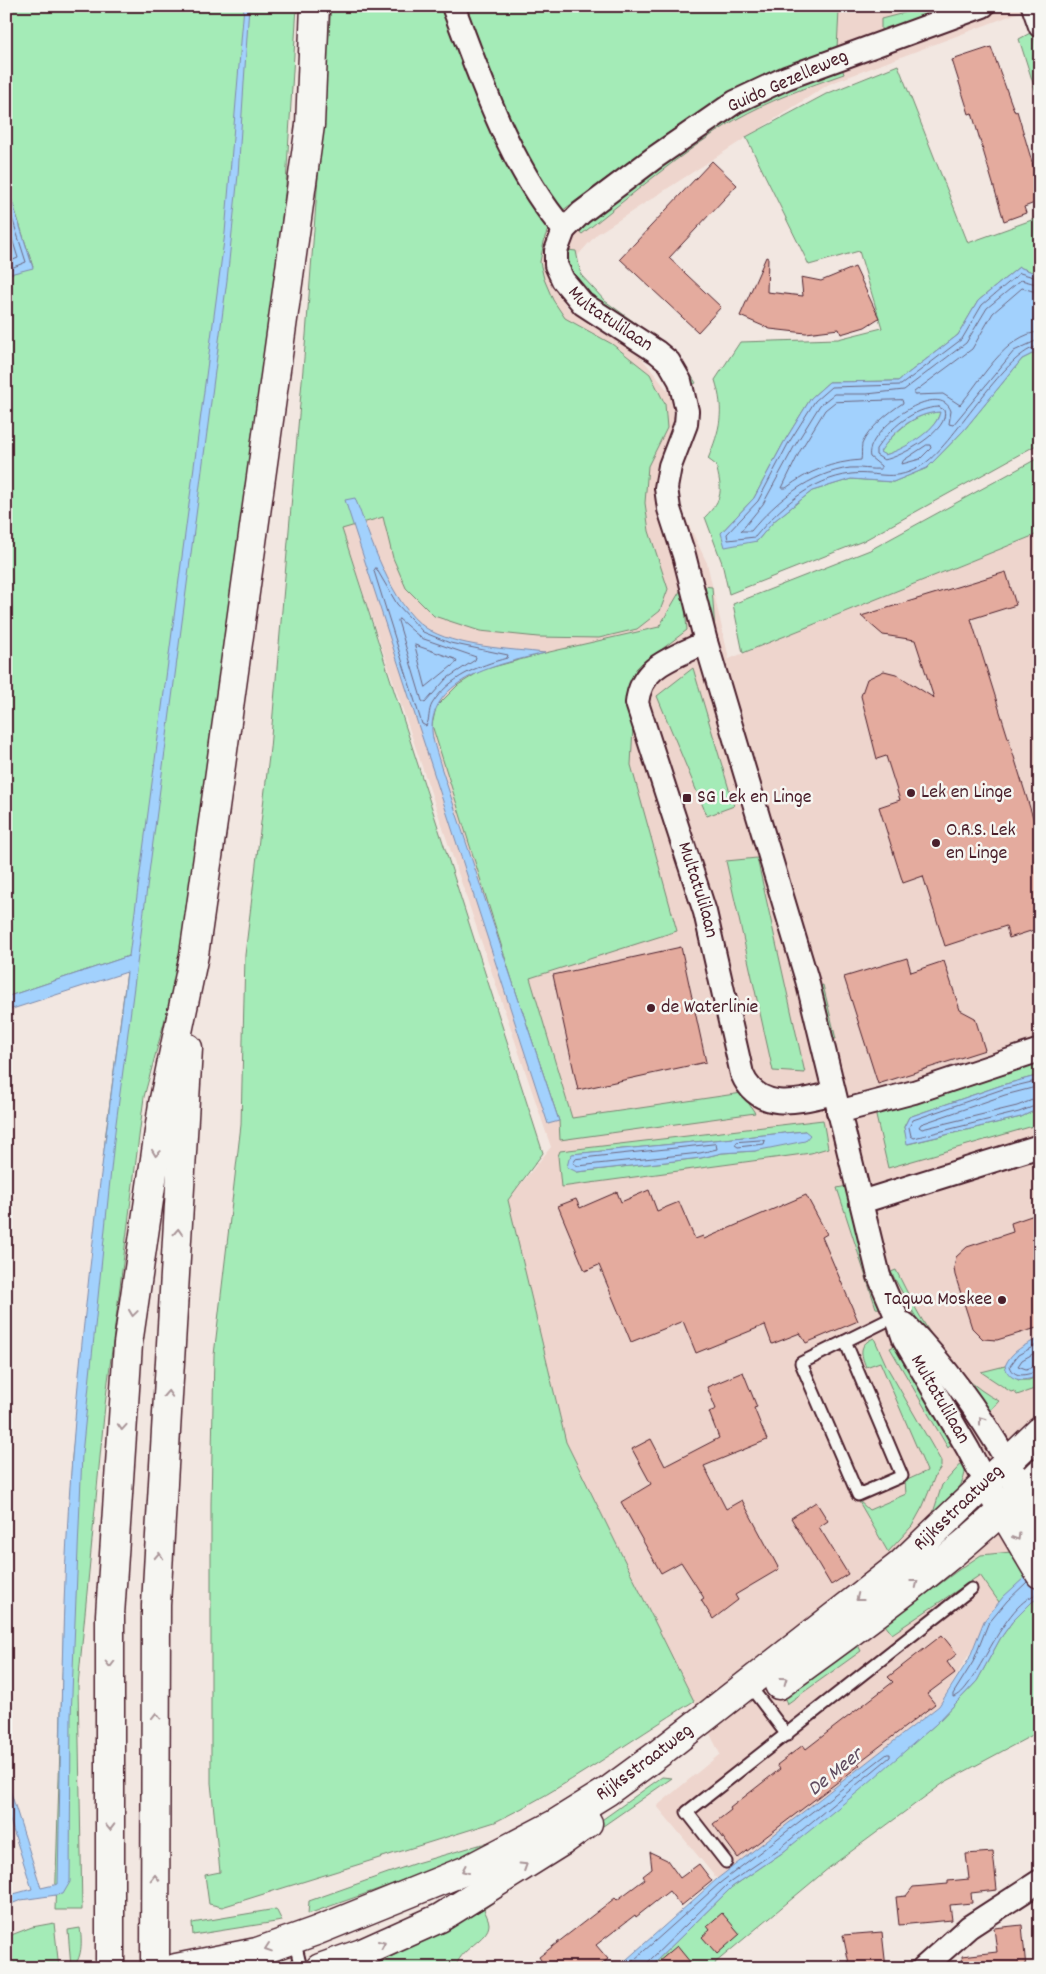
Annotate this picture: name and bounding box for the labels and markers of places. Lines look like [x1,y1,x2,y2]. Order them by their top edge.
place label: Lek en Linge [921,779,1012,807]
place label: SG Lek en Linge [697,784,812,812]
marker: Lek en Linge [905,787,917,799]
marker: SG Lek en Linge [681,792,693,804]
place label: O.R.S. Lek en Linge [946,817,1016,868]
marker: O.R.S. Lek en Linge [930,837,942,849]
place label: de Waterlinie [661,994,759,1022]
marker: de Waterlinie [645,1002,657,1014]
place label: Taqwa Moskee [884,1286,992,1314]
marker: Taqwa Moskee [996,1294,1008,1306]

